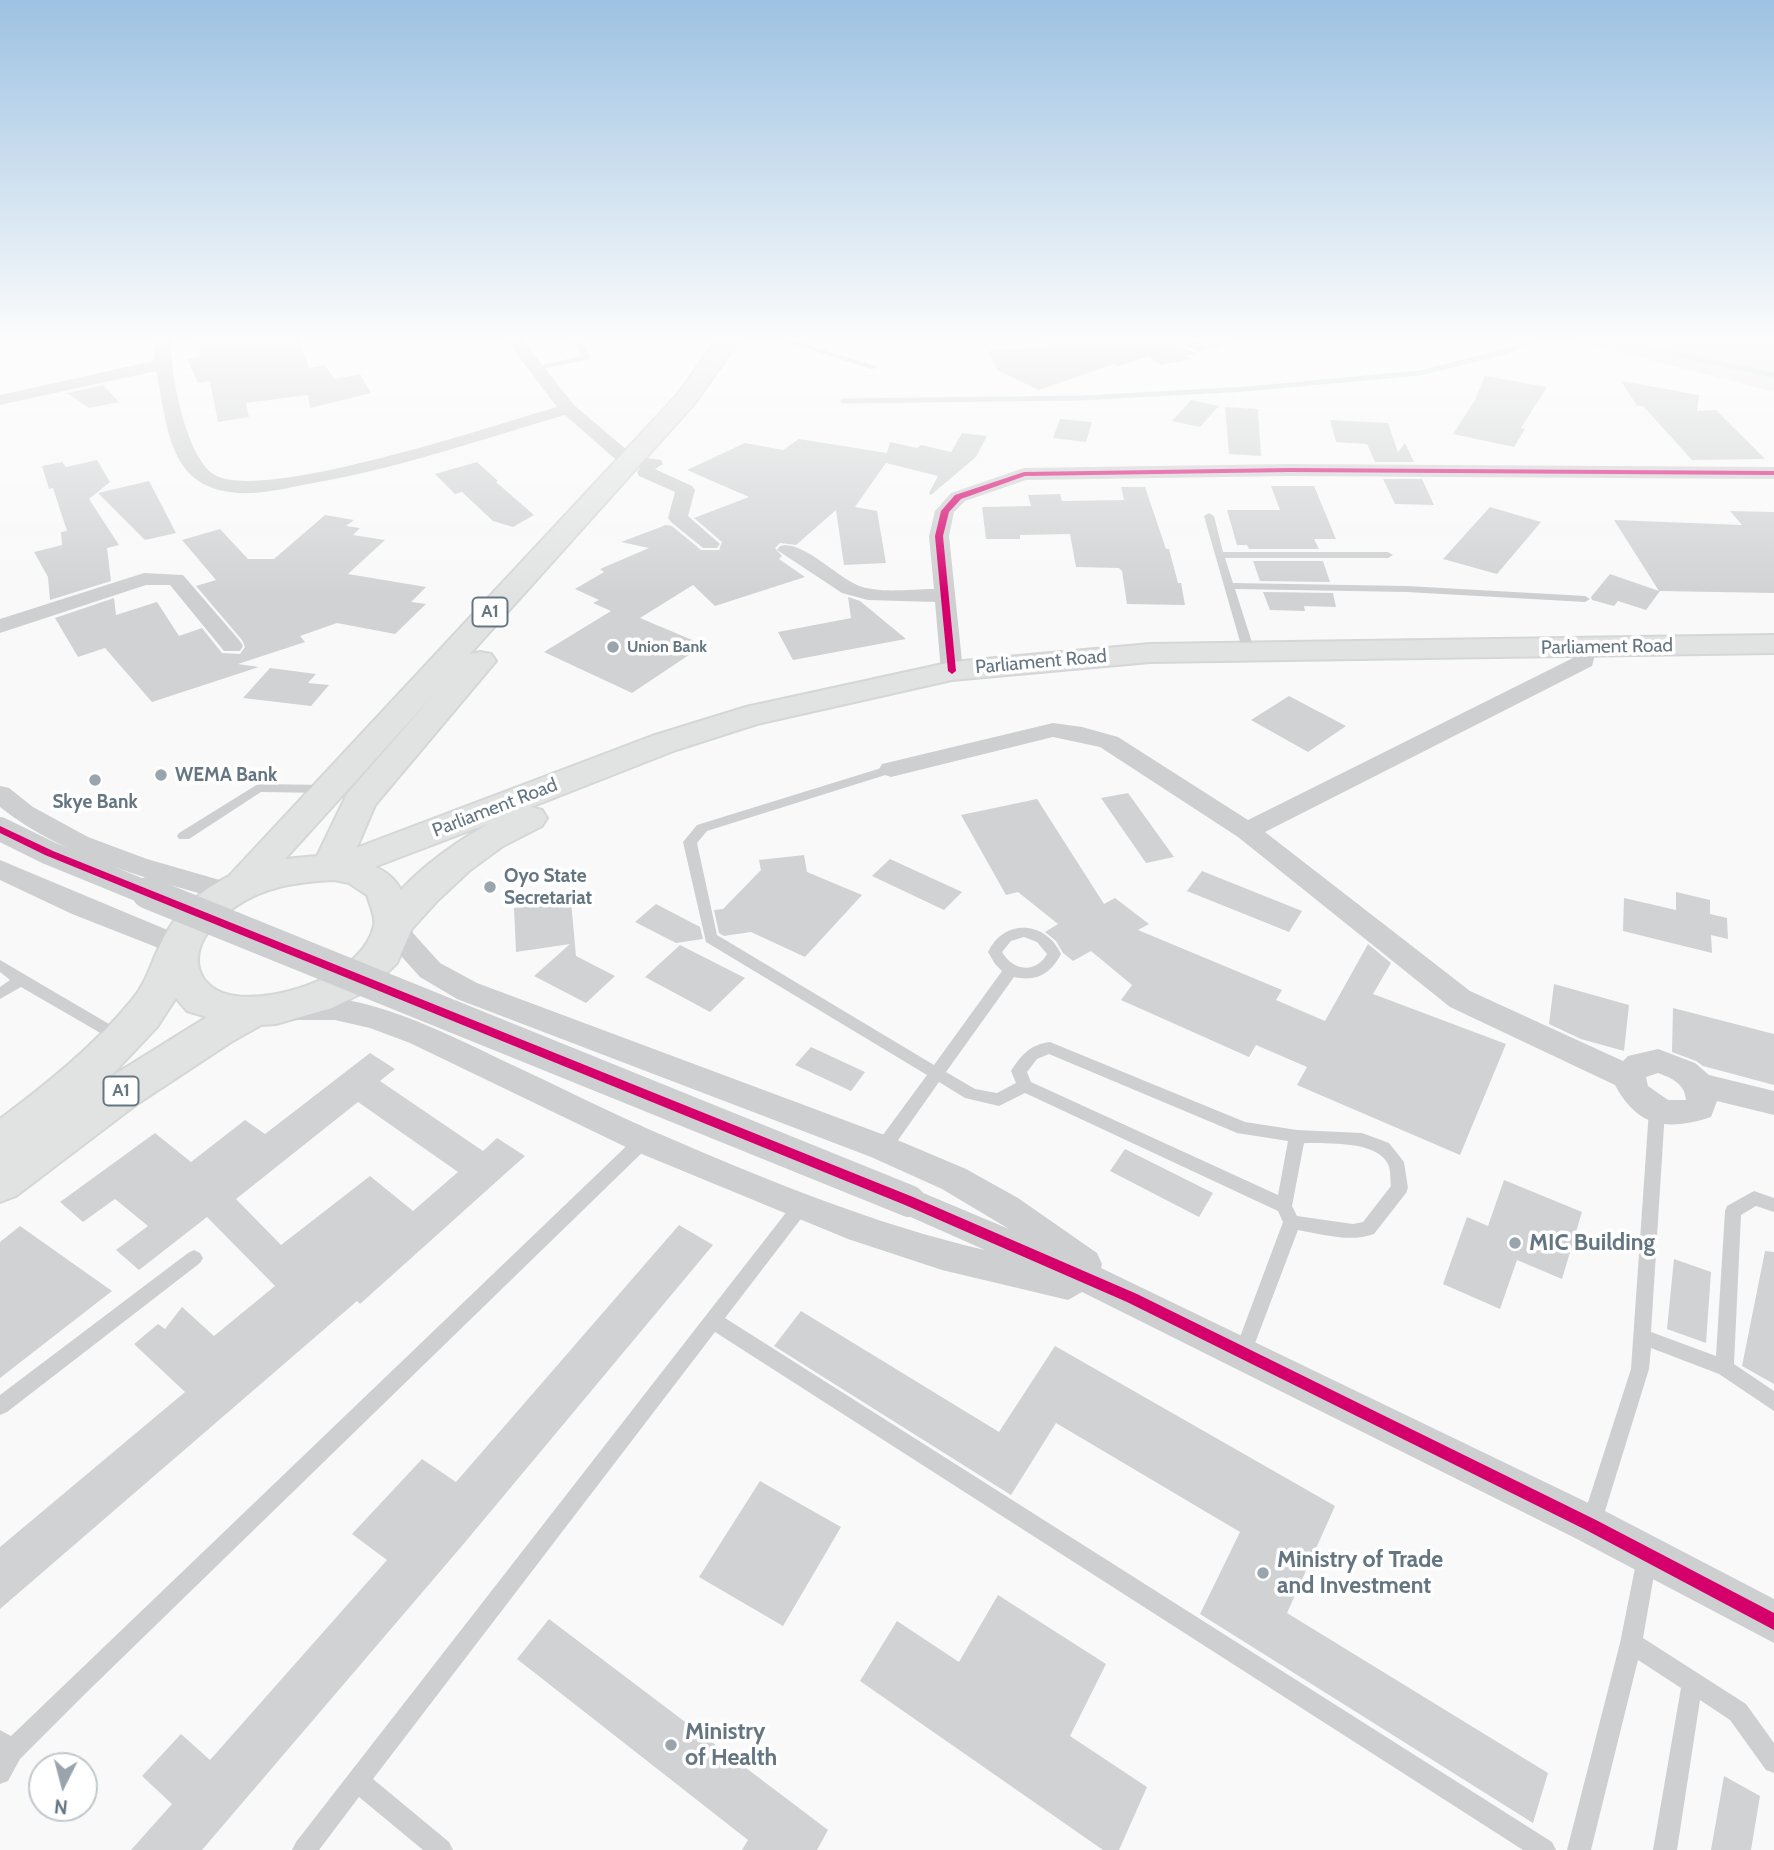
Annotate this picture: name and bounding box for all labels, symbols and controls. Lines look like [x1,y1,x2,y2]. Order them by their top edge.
road number: A1 [472,598,508,626]
street label: Parliament Road [1541,634,1673,660]
place label: Union Bank [627,637,707,657]
marker: Union Bank [605,639,621,655]
street label: Parliament Road [974,645,1108,679]
place label: WEMA Bank [175,764,277,786]
marker: WEMA Bank [153,767,169,783]
marker: Skye Bank [87,772,103,788]
street label: Parliament Road [429,774,561,842]
place label: Skye Bank [52,791,138,813]
place label: Oyo State Secretariat [504,865,592,909]
marker: Oyo State Secretariat [482,879,498,895]
road number: A1 [104,1076,138,1106]
place label: MIC Building [1529,1229,1655,1257]
marker: MIC Building [1507,1235,1523,1251]
place label: Ministry of Trade and Investment [1277,1546,1443,1600]
marker: Ministry of Trade and Investment [1255,1565,1271,1581]
place label: Ministry of Health [685,1718,777,1772]
marker: Ministry of Health [663,1737,679,1753]
north arrow [28,1752,98,1822]
text: N [53,1794,69,1819]

